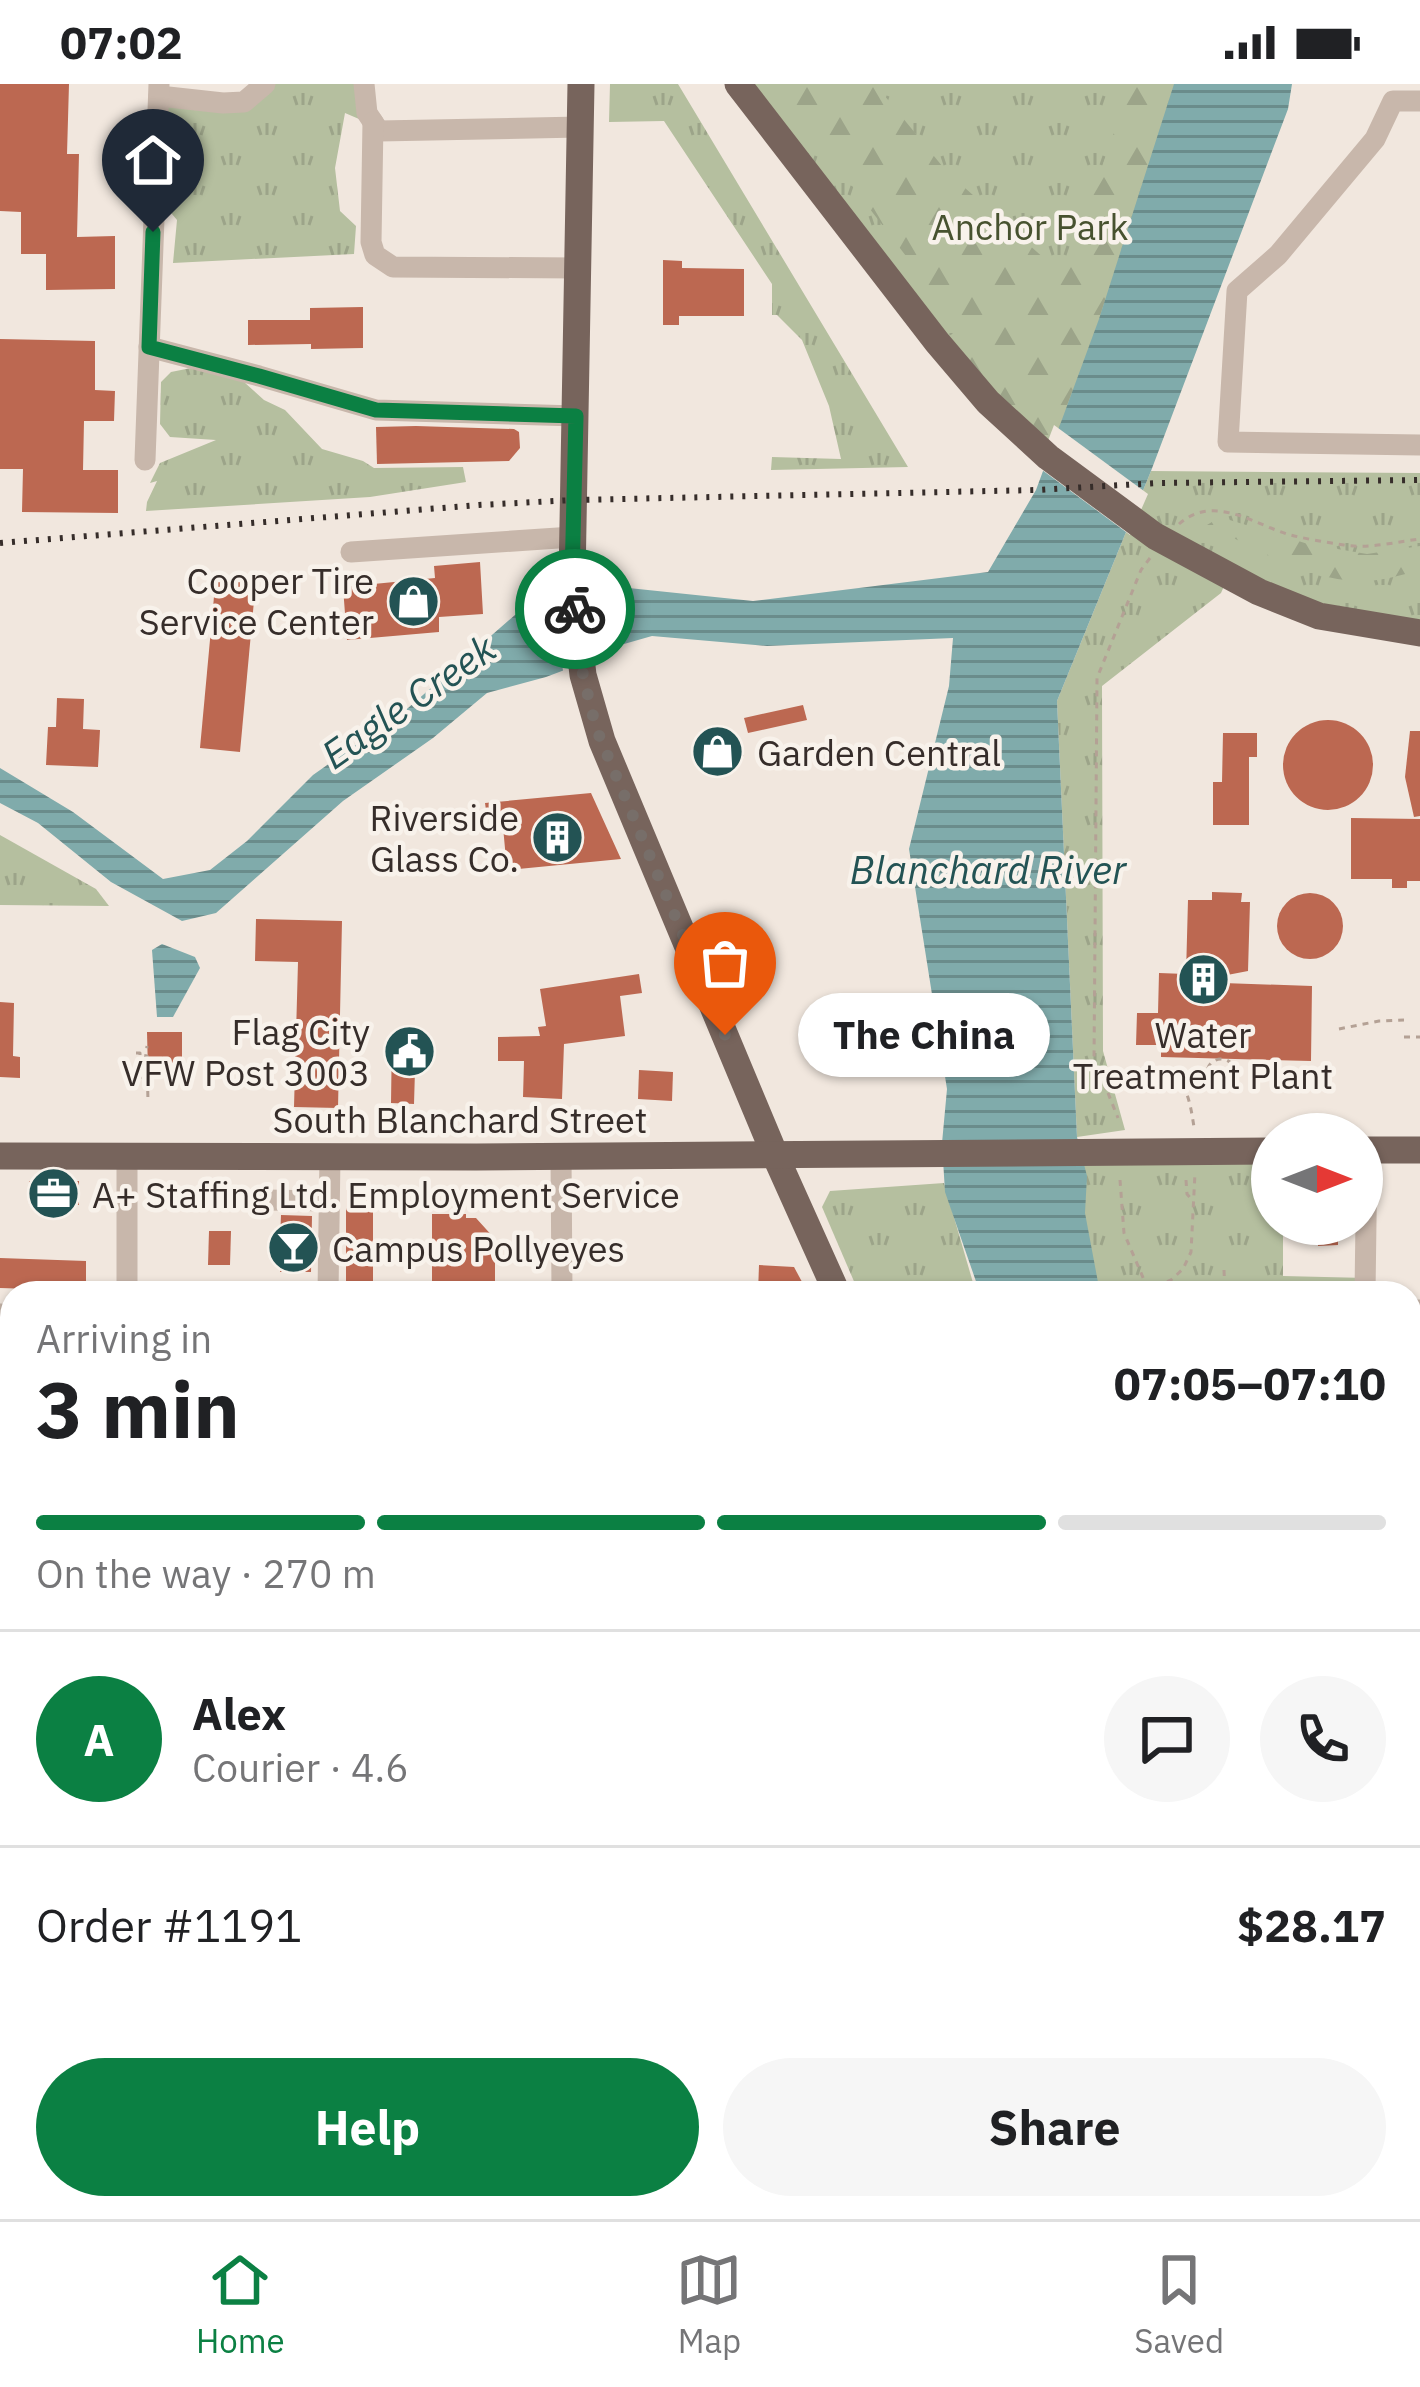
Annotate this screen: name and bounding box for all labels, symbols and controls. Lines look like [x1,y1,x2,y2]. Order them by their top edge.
text: 07:02 [60,13,183,71]
pin [102,109,204,232]
icon: home [120,127,186,193]
park label: Anchor Park [932,203,1128,250]
courier [515,549,635,669]
place label: Cooper Tire Service Center [139,557,374,645]
shop icon: Cooper Tire Service Center [385,573,441,629]
icon: bike [542,576,608,642]
water label: Eagle Creek [311,622,506,780]
shop icon: Garden Central [690,724,746,780]
place label: Garden Central [757,729,1001,776]
place label: Riverside Glass Co. [369,794,519,882]
building icon: Riverside Glass Co. [530,810,586,866]
water label: Blanchard River [850,844,1128,895]
pin [674,912,776,1035]
icon: bag [692,930,758,996]
building icon: Water Treatment Plant [1175,951,1231,1007]
callout: The China [797,993,1049,1077]
place label: Flag City VFW Post 3003 [121,1008,370,1096]
text: The China [833,1009,1015,1060]
place label: Water Treatment Plant [1073,1011,1333,1099]
public building icon: Flag City VFW Post 3003 [381,1024,437,1080]
street label: South Blanchard Street [273,1096,647,1143]
north arrow [1251,1113,1383,1245]
map controls [1251,1113,1383,1245]
office icon: A+ Staffing Ltd. Employment Service [25,1166,81,1222]
place label: A+ Staffing Ltd. Employment Service [92,1171,680,1218]
bar icon: Campus Pollyeyes [265,1220,321,1276]
place label: Campus Pollyeyes [332,1225,625,1272]
text: Arriving in [36,1313,212,1364]
text: 07:05–07:10 [1114,1354,1386,1412]
text: 3 min [36,1358,240,1459]
text: On the way · 270 m [36,1548,376,1599]
button: chat [1104,1676,1230,1802]
button: phone [1260,1676,1386,1802]
text: Alex [192,1684,286,1742]
text: A [84,1710,114,1768]
text: Courier · 4.6 [192,1742,409,1793]
text: Order #1191 [36,1896,302,1954]
text: $28.17 [1237,1896,1386,1954]
button: Help [36,2058,699,2196]
button: Share [723,2058,1386,2196]
tab: Home [196,2247,285,2362]
tab: Map [676,2247,742,2362]
tab: Saved [1134,2247,1224,2362]

